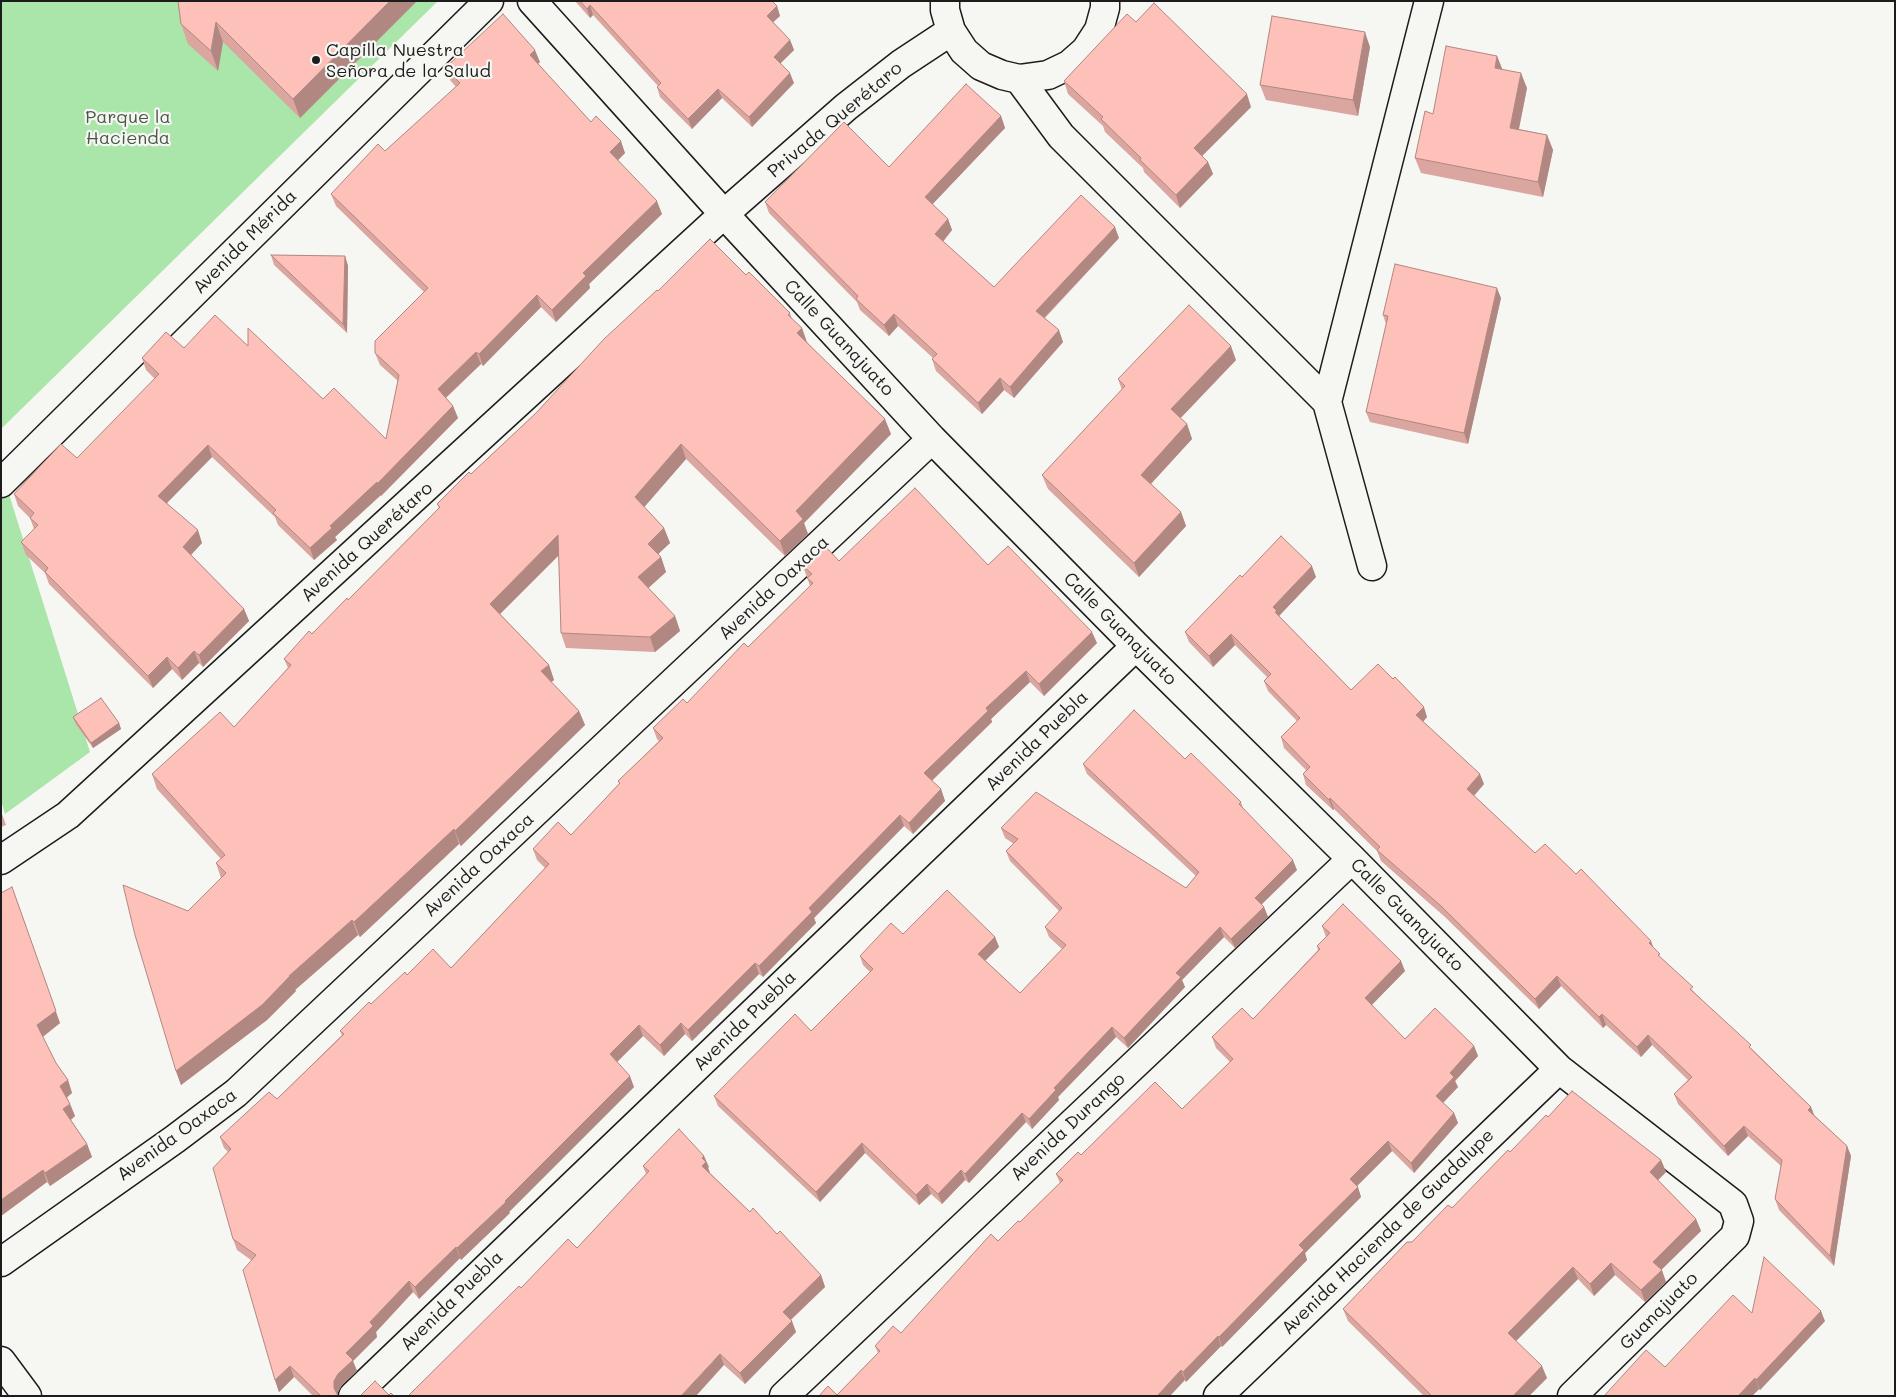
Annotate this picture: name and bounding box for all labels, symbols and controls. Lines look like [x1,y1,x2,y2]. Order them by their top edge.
place label: Capilla Nuestra Señora de la Salud [326,39,491,82]
marker: Capilla Nuestra Señora de la Salud [310,54,322,66]
street label: Privada Querétaro [763,57,907,183]
park label: Parque la Hacienda [85,106,171,148]
street label: Avenida Mérida [189,186,301,298]
street label: Calle Guanajuato [780,275,898,401]
street label: Avenida Querétaro [297,477,437,607]
street label: Avenida Oaxaca [714,531,834,645]
street label: Calle Guanajuato [1059,568,1181,690]
street label: Avenida Puebla [981,687,1093,795]
street label: Avenida Oaxaca [419,808,539,922]
street label: Calle Guanajuato [1346,854,1468,976]
street label: Avenida Puebla [689,967,801,1075]
street label: Avenida Durango [1006,1068,1130,1186]
street label: Avenida Oaxaca [113,1084,241,1186]
street label: Avenida Hacienda de Guadalupe [1277,1125,1499,1339]
street label: Avenida Puebla [396,1247,508,1355]
street label: Guanajuato [1616,1268,1702,1354]

